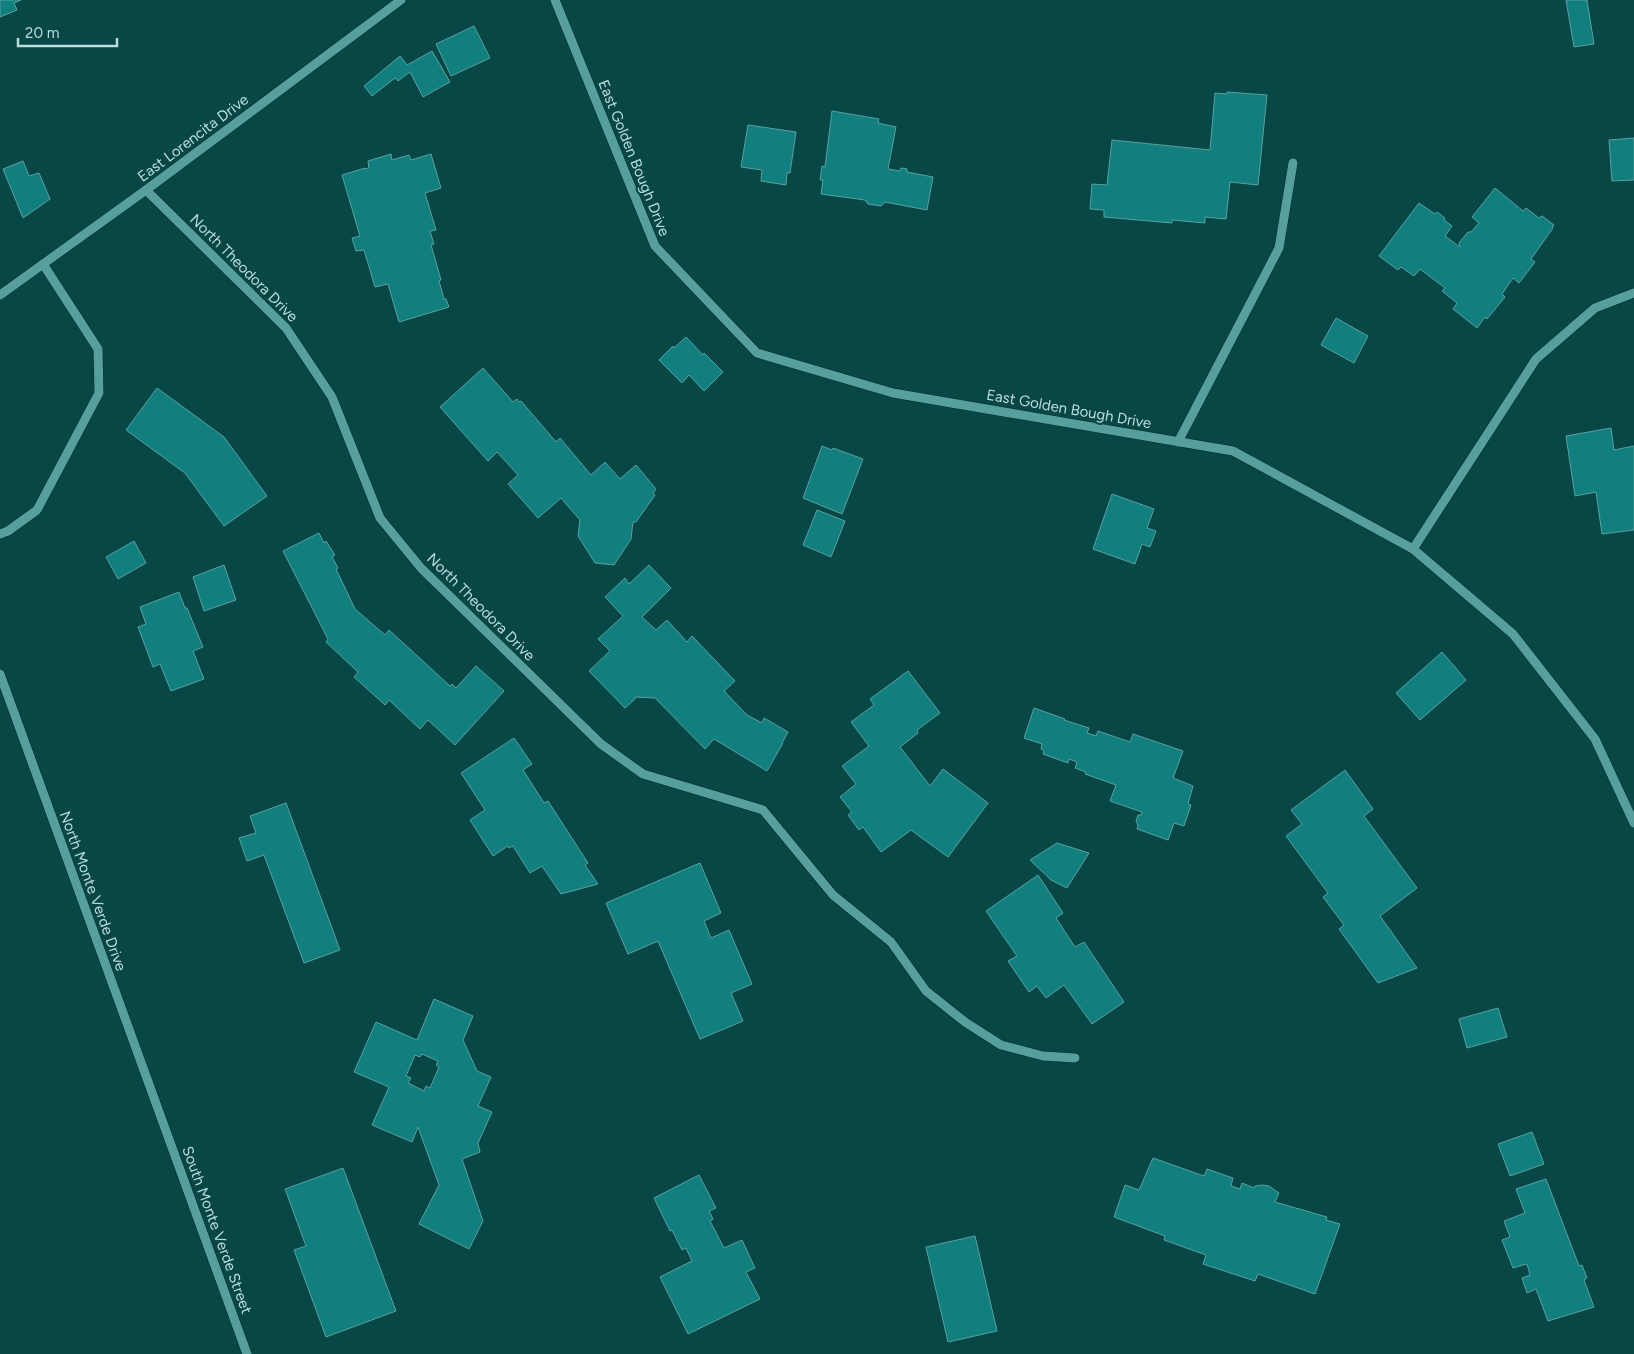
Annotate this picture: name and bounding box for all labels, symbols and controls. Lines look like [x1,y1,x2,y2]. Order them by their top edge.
scale bar [18,15,116,47]
text: 20 m [25,24,59,42]
street label: East Golden Bough Drive [594,77,674,239]
street label: East Lorencita Drive [134,90,252,186]
street label: North Theodora Drive [186,210,302,326]
street label: East Golden Bough Drive [985,386,1153,432]
street label: North Theodora Drive [423,549,539,665]
street label: North Monte Verde Drive [56,809,130,973]
street label: South Monte Verde Street [178,1144,256,1317]

